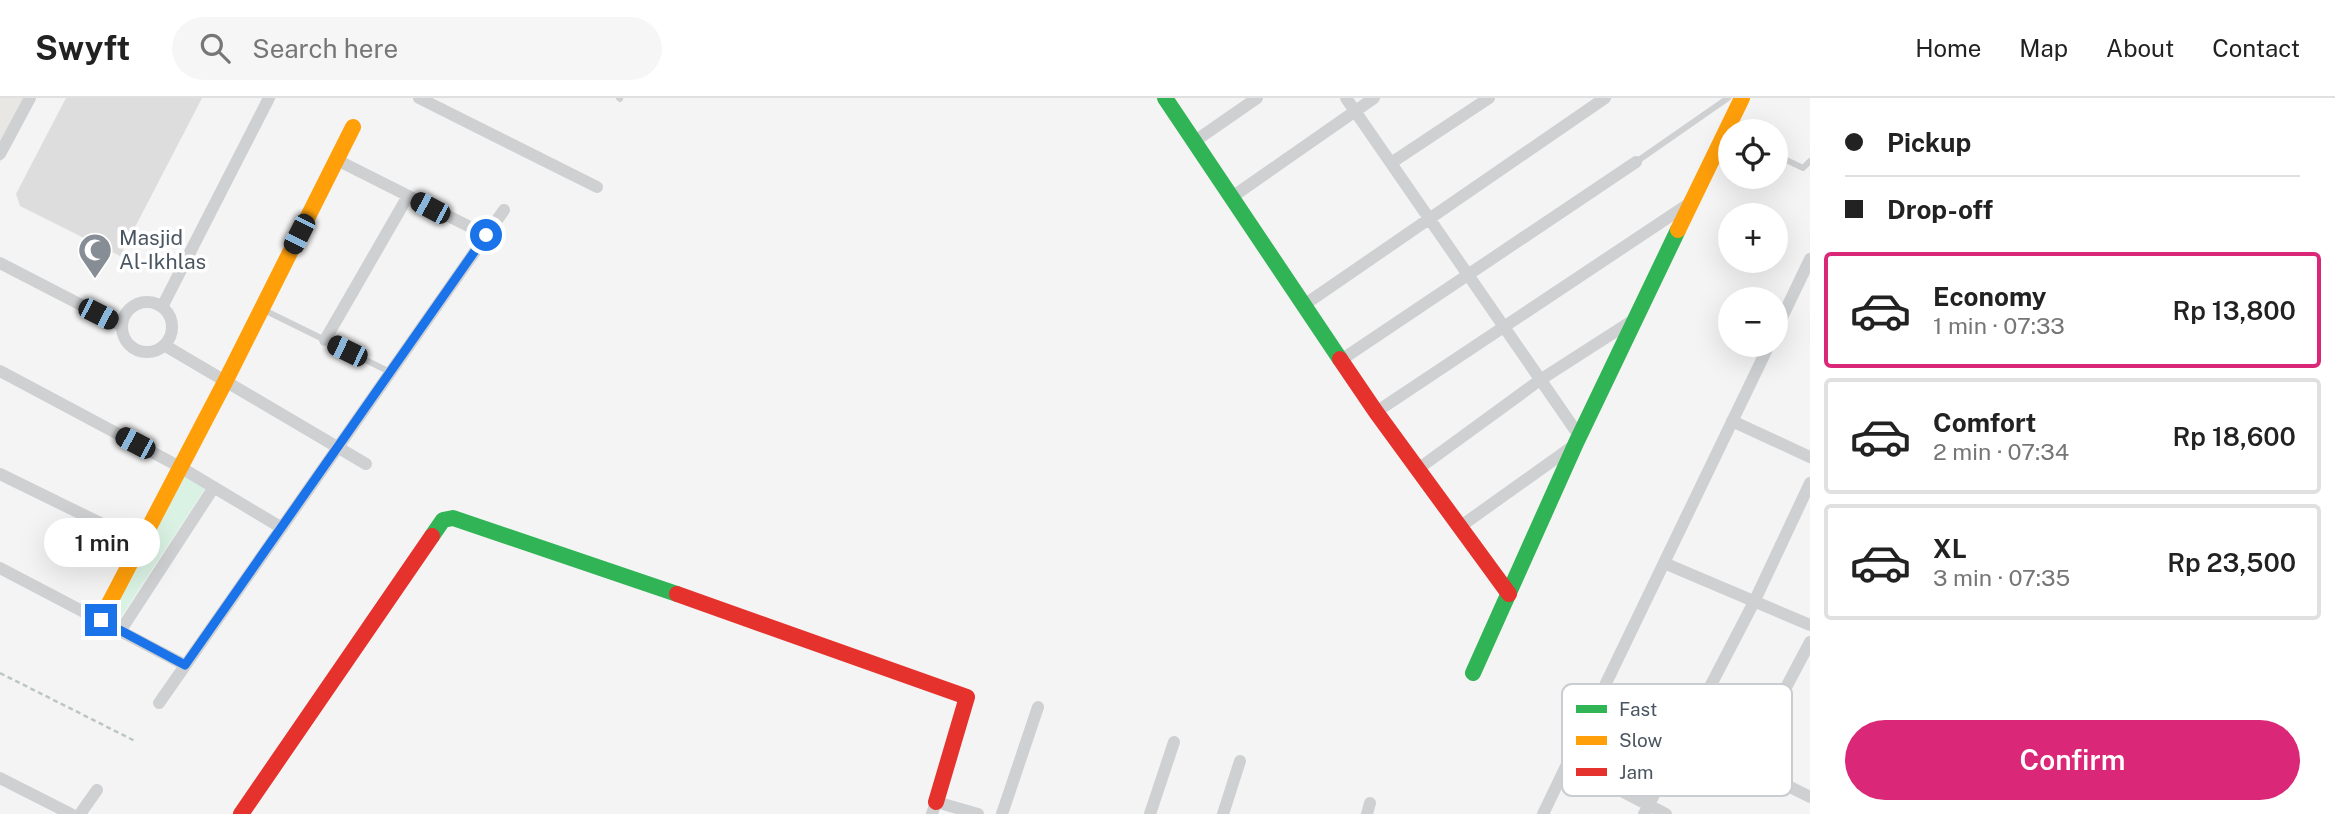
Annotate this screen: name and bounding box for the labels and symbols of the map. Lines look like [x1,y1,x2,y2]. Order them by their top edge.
car [407,189,454,227]
car [281,211,318,257]
route start [470,219,502,251]
place label: Masjid Al-Ikhlas [119,225,206,274]
mosque icon: Masjid Al-Ikhlas [76,231,114,280]
car [75,295,122,333]
car [324,332,371,370]
car [112,424,159,462]
callout: 1 min [43,518,159,568]
route end [85,604,117,636]
legend [1562,684,1792,796]
text: Fast [1619,698,1657,720]
text: Slow [1619,729,1663,751]
text: Jam [1619,761,1653,783]

